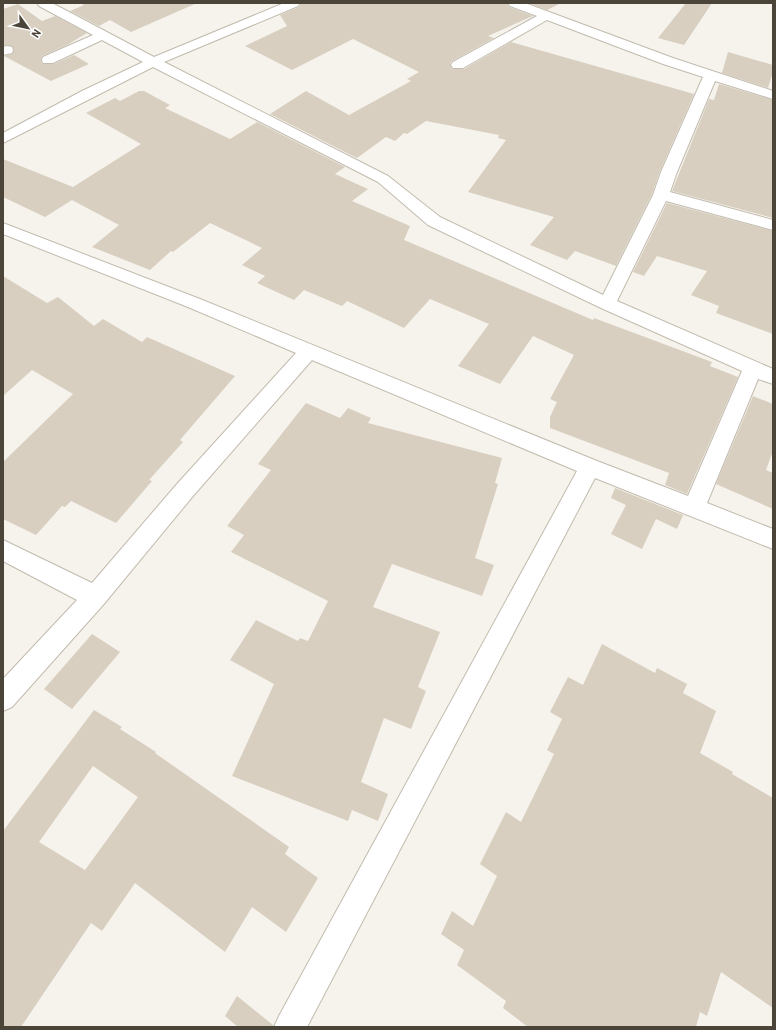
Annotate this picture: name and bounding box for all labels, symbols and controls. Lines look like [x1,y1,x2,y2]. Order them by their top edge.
north arrow [8,8,48,48]
text: N [29,27,44,40]

